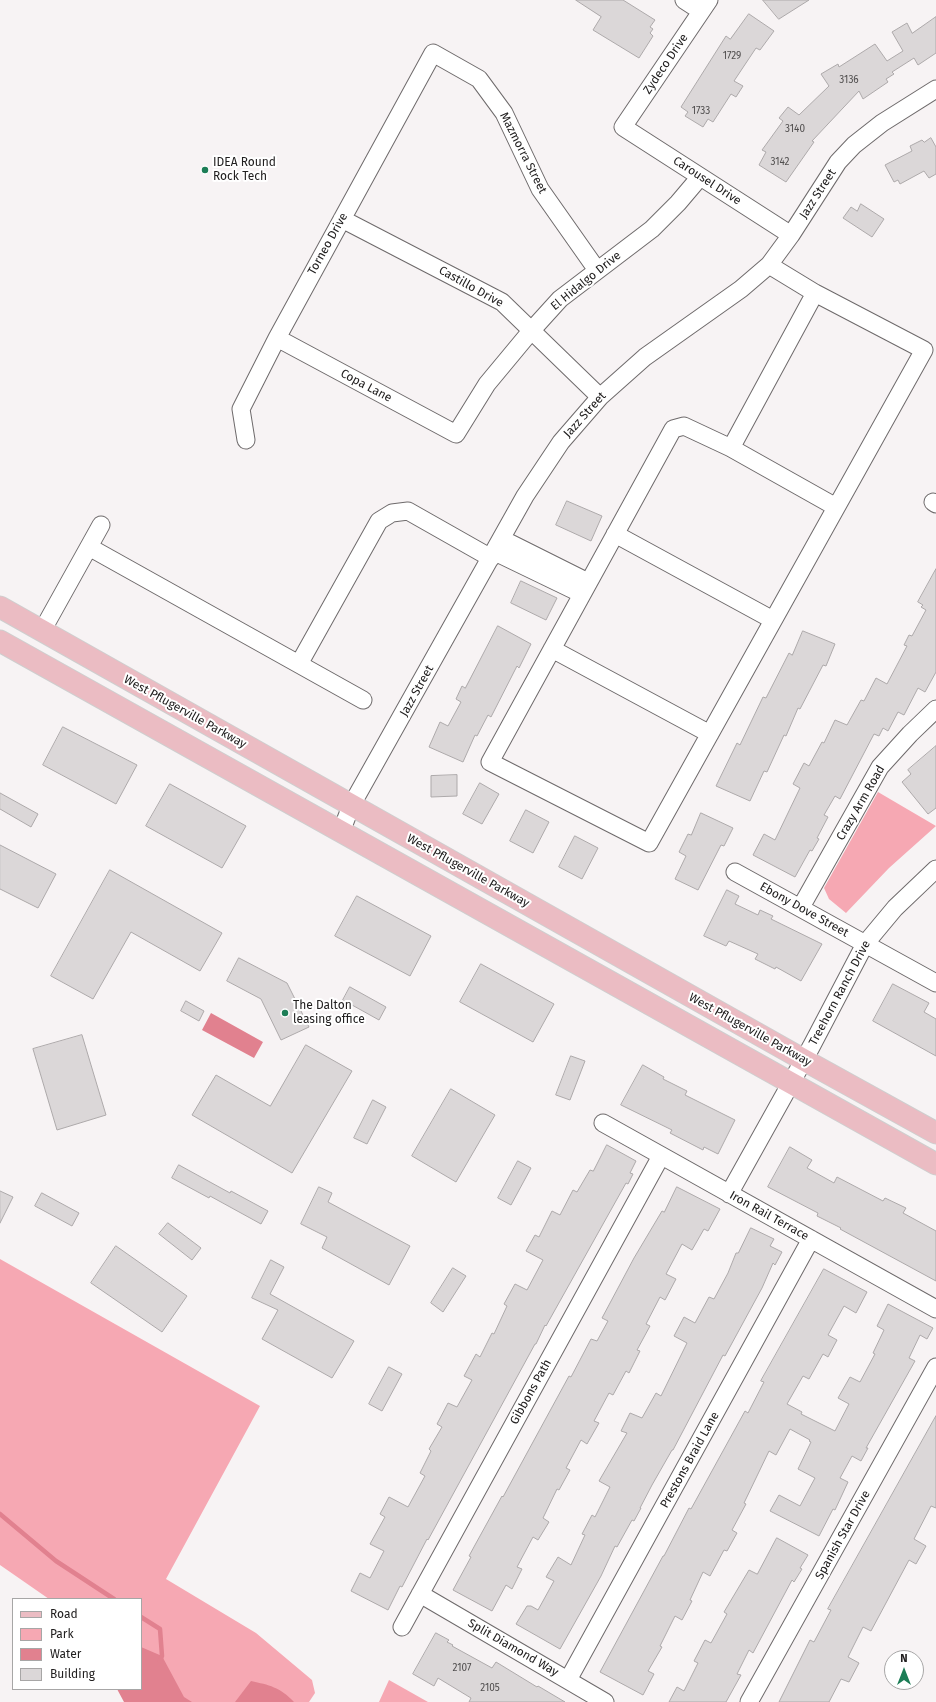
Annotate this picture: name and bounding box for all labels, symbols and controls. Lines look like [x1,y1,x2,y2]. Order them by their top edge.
street label: Zydeco Drive [641,31,691,97]
house number: 1729 [723,50,741,62]
house number: 3136 [839,74,859,86]
house number: 1733 [692,105,710,117]
street label: Mazmorra Street [496,110,550,196]
house number: 3140 [785,123,805,135]
street label: Carousel Drive [670,154,744,208]
place label: IDEA Round Rock Tech [213,156,276,184]
house number: 3142 [770,156,790,168]
marker: IDEA Round Rock Tech [200,165,210,175]
street label: Jazz Street [797,166,839,222]
street label: Torneo Drive [305,210,351,278]
street label: El Hidalgo Drive [548,248,624,314]
street label: Castillo Drive [436,263,506,311]
street label: Copa Lane [338,366,394,406]
street label: Jazz Street [561,389,609,441]
street label: Jazz Street [397,663,437,719]
street label: West Pflugerville Parkway [121,672,249,752]
street label: Crazy Arm Road [834,763,888,843]
street label: West Pflugerville Parkway [404,831,532,911]
street label: Ebony Dove Street [757,880,851,940]
street label: Treehorn Ranch Drive [806,938,874,1048]
street label: West Pflugerville Parkway [686,990,814,1070]
place label: The Dalton leasing office [293,999,365,1027]
marker: The Dalton leasing office [280,1008,290,1018]
street label: Iron Rail Terrace [727,1188,811,1244]
street label: Gibbons Path [507,1357,555,1427]
street label: Prestons Braid Lane [658,1409,722,1511]
street label: Spanish Star Drive [813,1488,873,1582]
legend [12,1598,142,1690]
text: Road [50,1607,78,1621]
street label: Split Diamond Way [465,1616,561,1680]
text: Park [50,1627,74,1641]
text: Water [50,1647,81,1661]
north arrow [884,1650,924,1690]
text: N [900,1652,908,1665]
house number: 2107 [453,1662,471,1674]
text: Building [50,1667,95,1681]
house number: 2105 [480,1682,500,1694]

